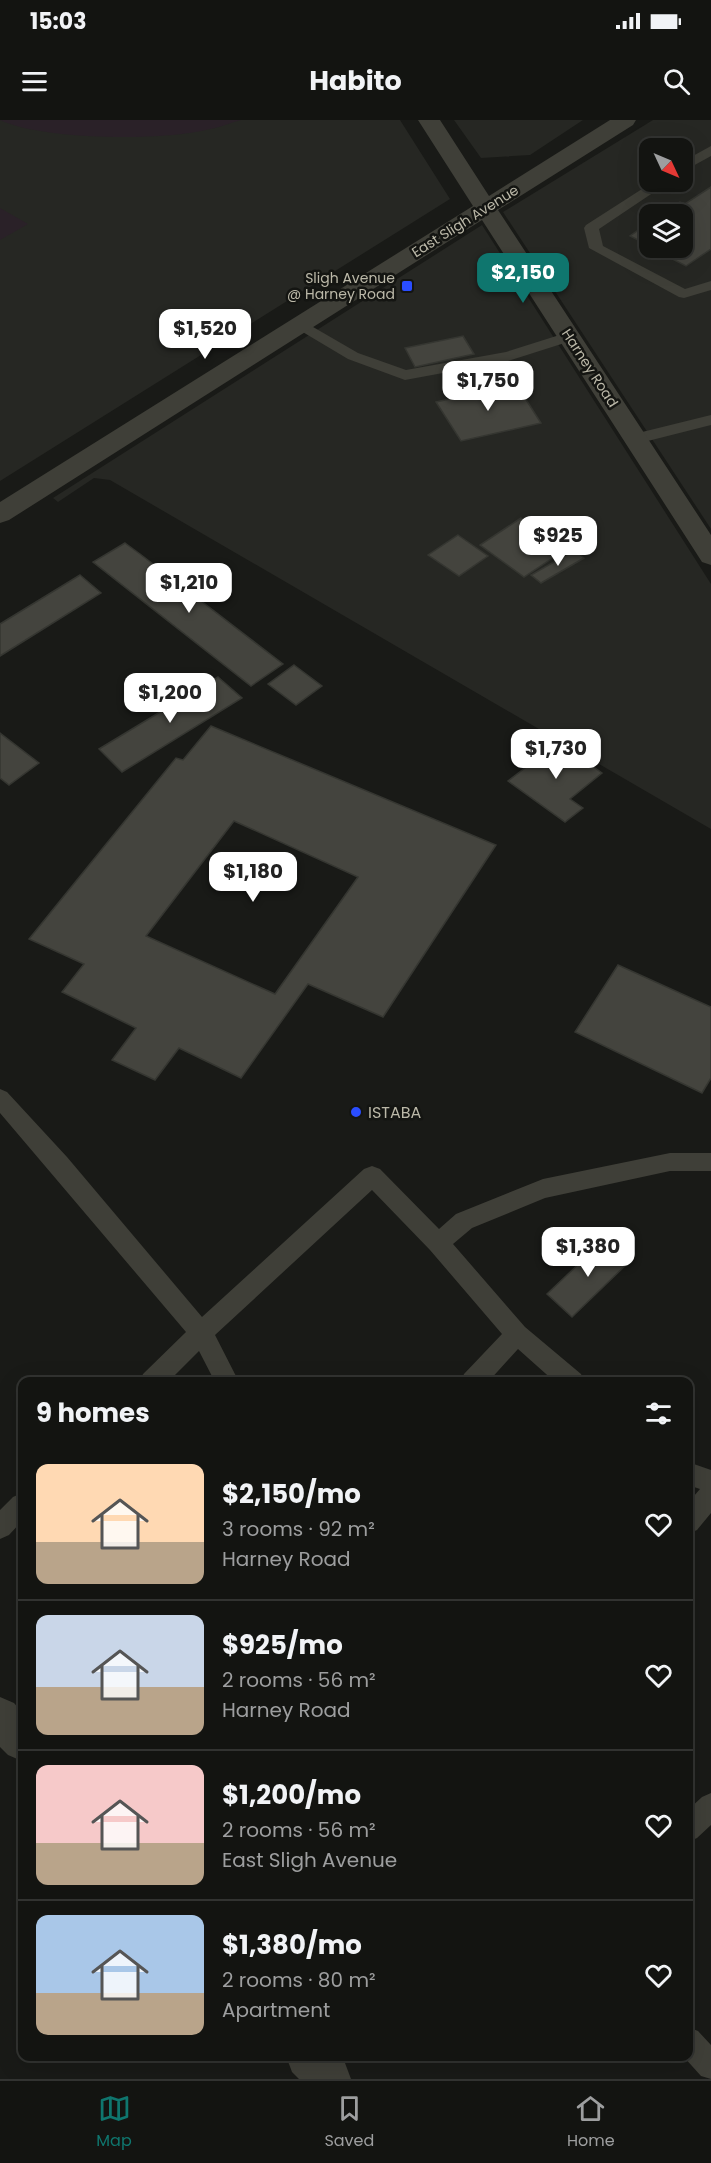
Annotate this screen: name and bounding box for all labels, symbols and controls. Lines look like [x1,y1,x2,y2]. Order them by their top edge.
text: 15:03 [30,6,86,37]
text: Habito [309,62,402,99]
icon: menu [18,65,51,98]
icon: search [660,65,693,98]
north arrow [639,138,693,192]
map controls [639,138,693,258]
street label: East Sligh Avenue [408,180,523,262]
button: layers [639,204,693,258]
pin: $2,150 [474,253,572,304]
text: $2,150 [491,258,555,286]
place label: Sligh Avenue @ Harney Road [287,268,395,304]
marker: Sligh Avenue @ Harney Road [400,279,414,293]
pin: $1,520 [156,309,254,360]
text: $1,520 [173,314,237,342]
street label: Harney Road [557,325,623,411]
pin: $1,750 [439,361,537,412]
text: $1,750 [456,366,520,394]
pin: $925 [522,516,594,567]
text: $925 [533,521,583,549]
pin: $1,210 [140,563,238,614]
text: $1,210 [160,568,218,596]
pin: $1,200 [121,673,219,724]
text: $1,200 [138,678,202,706]
pin: $1,730 [507,729,605,780]
text: $1,730 [525,734,587,762]
pin: $1,180 [204,852,302,903]
text: $1,180 [223,857,283,885]
place label: ISTABA [368,1101,422,1124]
marker: ISTABA [349,1105,363,1119]
pin: $1,380 [539,1227,637,1278]
text: $1,380 [556,1232,620,1260]
text: 9 homes [36,1395,150,1431]
icon: filters [642,1397,675,1430]
text: $2,150/mo [222,1476,361,1512]
icon: home [84,1488,156,1560]
icon: heart [642,1508,675,1541]
text: 3 rooms · 92 m² [222,1515,375,1543]
text: Harney Road [222,1545,351,1573]
text: $925/mo [222,1627,343,1663]
icon: home [84,1639,156,1711]
icon: heart [642,1659,675,1692]
text: 2 rooms · 56 m² [222,1666,376,1694]
text: Harney Road [222,1696,351,1724]
text: $1,200/mo [222,1777,361,1813]
icon: home [84,1789,156,1861]
icon: heart [642,1809,675,1842]
text: 2 rooms · 56 m² [222,1816,376,1844]
text: East Sligh Avenue [222,1846,397,1874]
text: $1,380/mo [222,1927,362,1963]
icon: home [84,1939,156,2011]
icon: heart [642,1959,675,1992]
text: 2 rooms · 80 m² [222,1966,376,1994]
text: Apartment [222,1996,330,2024]
tab: Map [96,2092,132,2153]
tab: Saved [324,2092,374,2153]
tab: Home [567,2092,615,2153]

